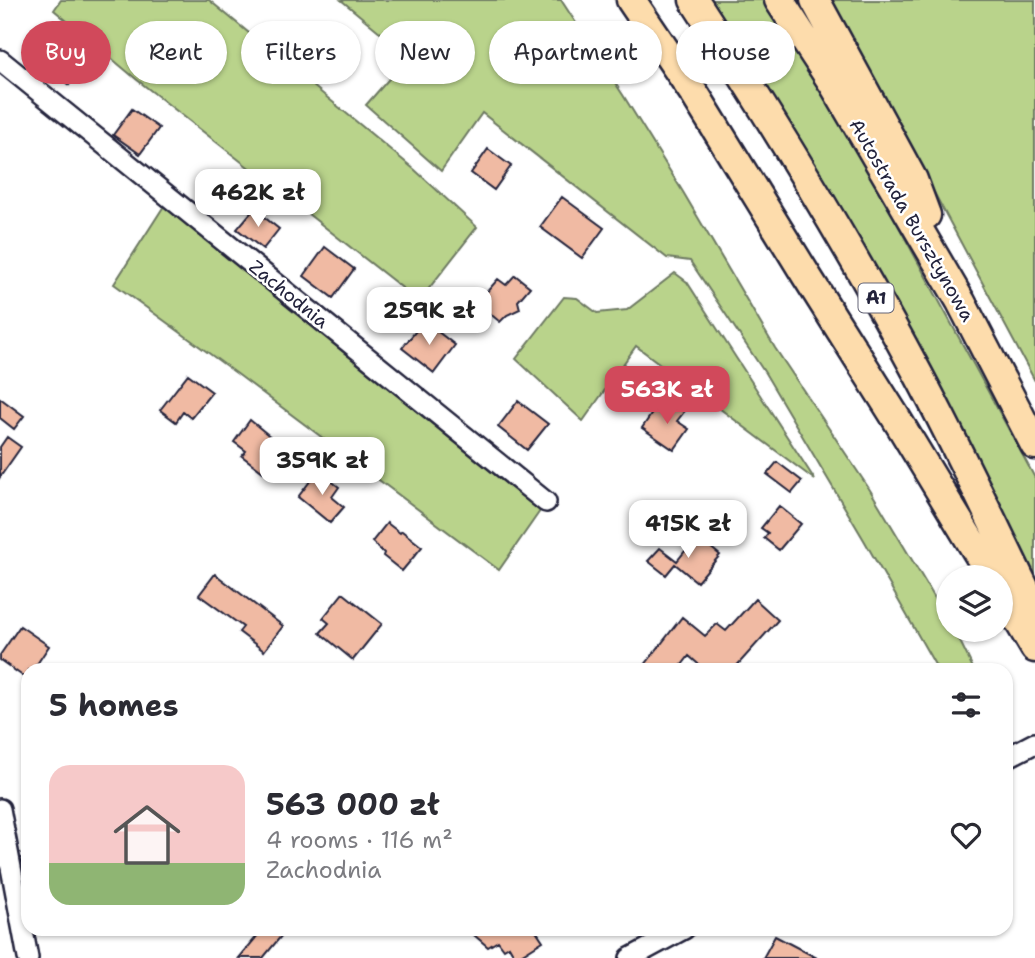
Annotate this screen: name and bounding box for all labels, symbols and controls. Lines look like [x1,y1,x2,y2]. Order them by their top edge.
chip: Buy [21,21,111,84]
chip: Rent [125,21,227,84]
chip: Filters [241,21,361,84]
chip: New [375,21,475,84]
chip: Apartment [489,21,662,84]
chip: House [676,21,795,84]
street label: Autostrada Bursztynowa [844,114,980,326]
pin: 462K zł [193,170,323,229]
text: 462K zł [211,177,305,207]
street label: Zachodnia [244,254,334,334]
road number: A1 [858,284,894,312]
pin: 259K zł [364,288,494,347]
text: 259K zł [383,295,475,325]
pin: 563K zł [602,366,732,426]
text: 563K zł [621,374,713,404]
pin: 359K zł [257,438,387,497]
text: 359K zł [276,445,368,475]
pin: 415K zł [623,500,753,560]
text: 415K zł [645,508,731,538]
map controls [936,565,1013,642]
button: layers [936,565,1013,642]
text: 5 homes [49,685,179,726]
icon: filters [947,686,985,724]
text: 563 000 zł [266,784,440,825]
icon: home [105,793,189,877]
icon: heart [947,816,985,854]
text: 4 rooms · 116 m² [266,825,453,855]
text: Zachodnia [266,855,382,885]

